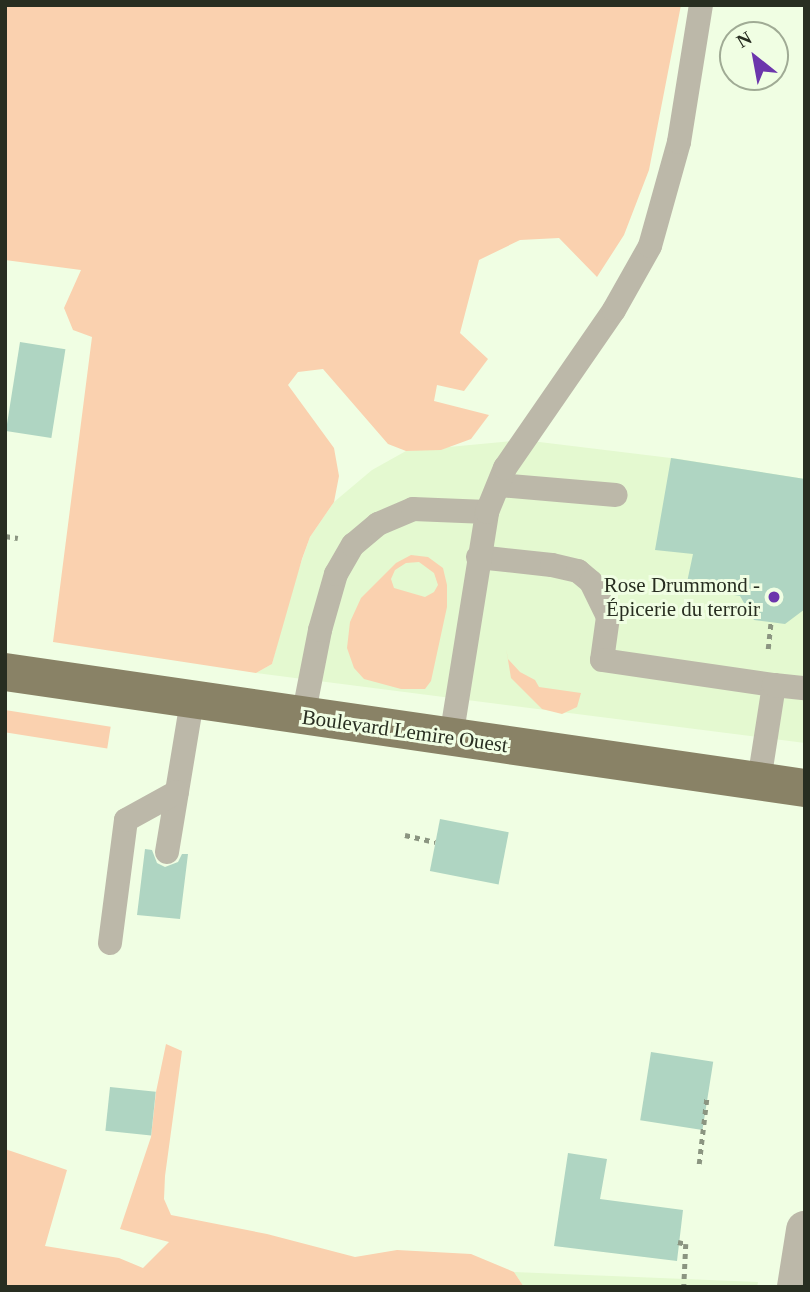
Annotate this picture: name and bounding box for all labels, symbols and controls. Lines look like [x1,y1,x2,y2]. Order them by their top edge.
north arrow [719,21,789,91]
text: N [733,27,755,52]
place label: Rose Drummond - Épicerie du terroir [604,572,760,622]
marker: Rose Drummond - Épicerie du terroir [766,589,782,605]
street label: Boulevard Lemire Ouest [300,704,510,758]

